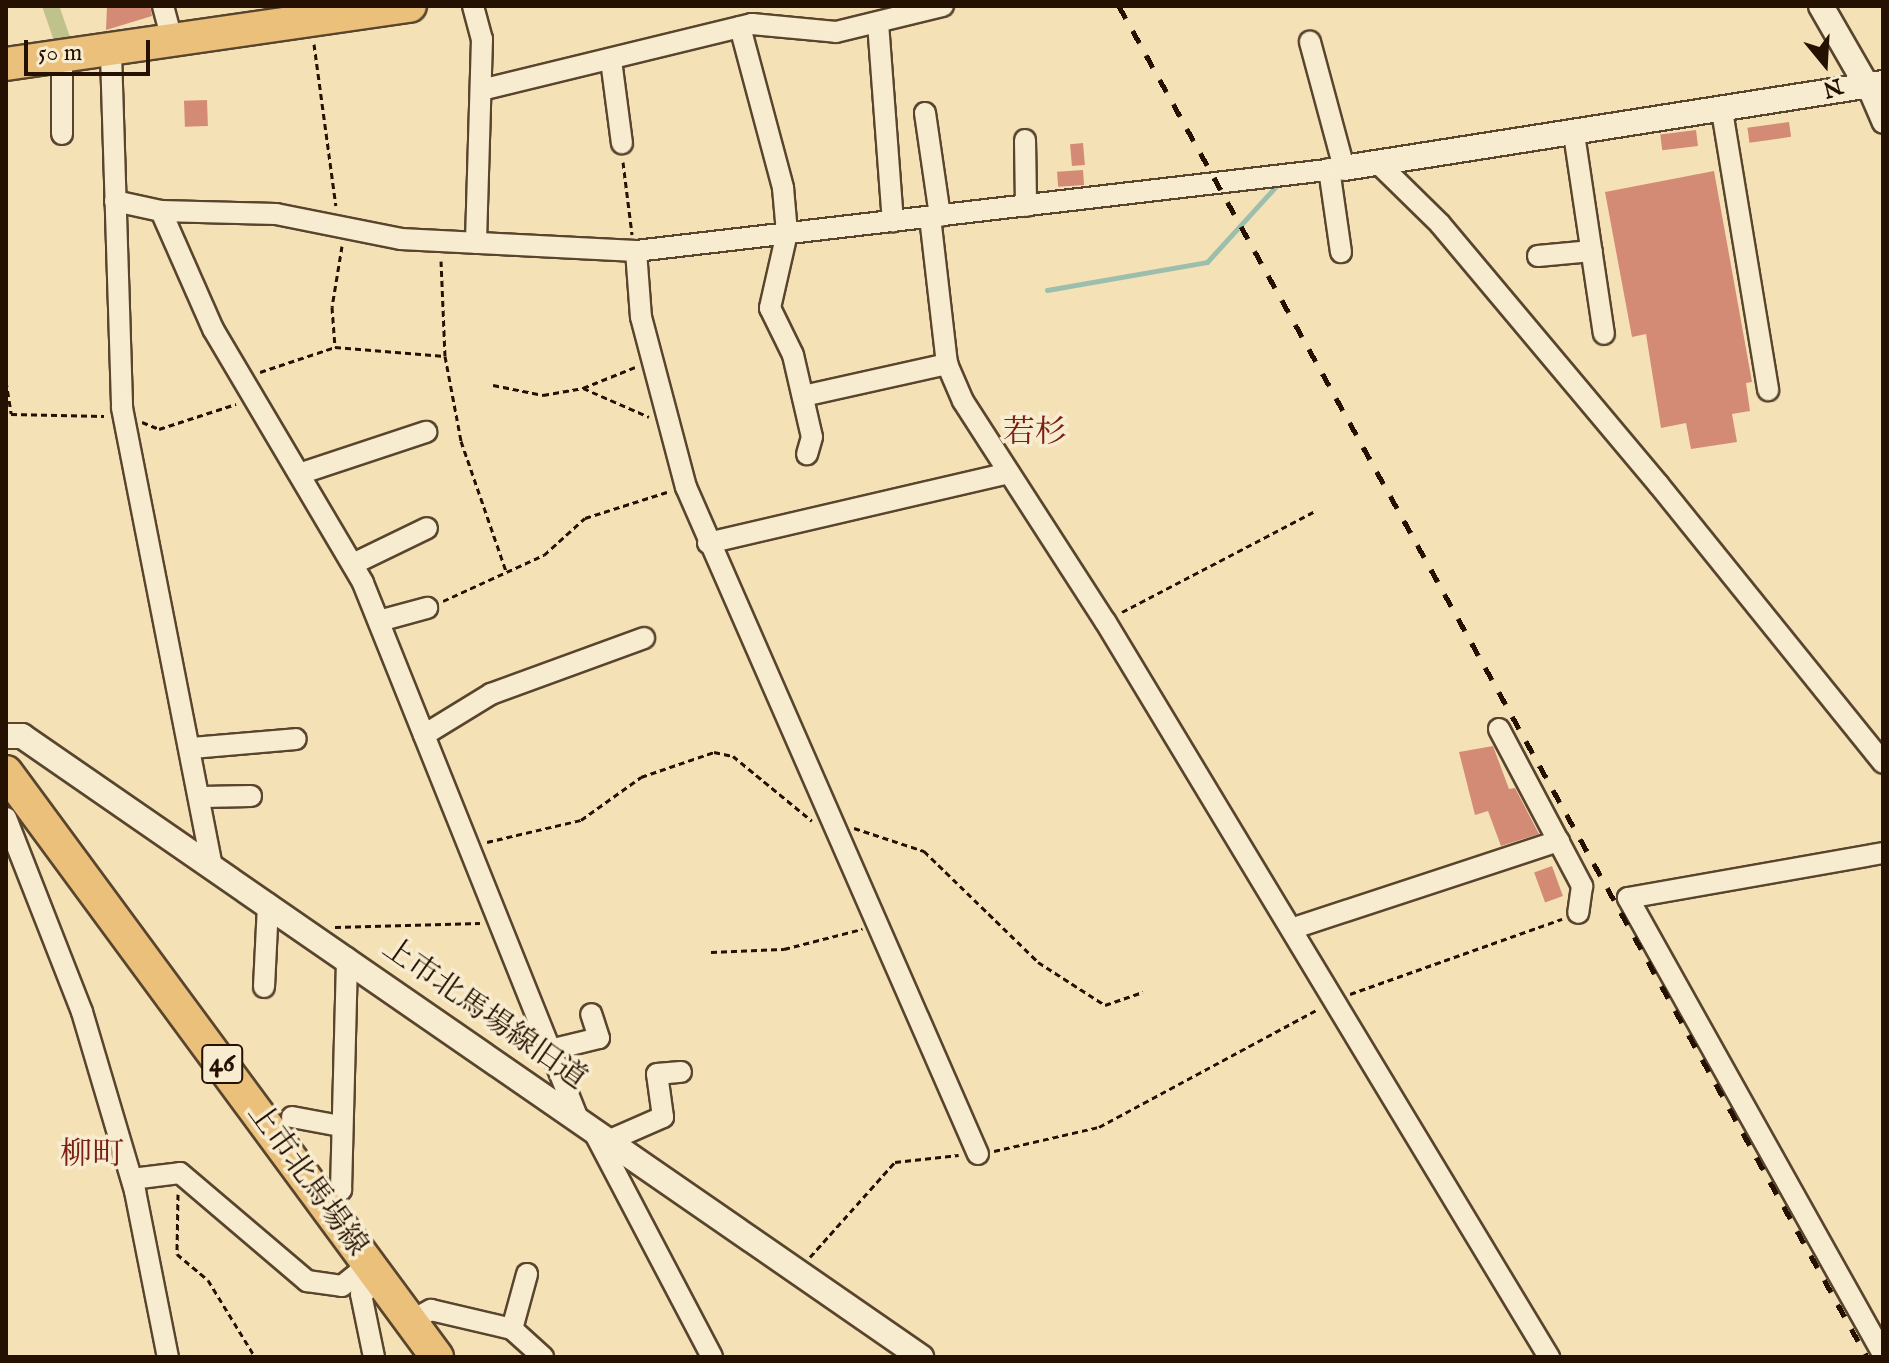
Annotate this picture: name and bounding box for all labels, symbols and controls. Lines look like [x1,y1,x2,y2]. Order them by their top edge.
scale bar [28,24,154,74]
north arrow [1785,24,1865,104]
text: 50 m [38,38,82,69]
text: N [1819,71,1846,103]
district label: 若杉 [1003,415,1067,453]
street label: 上市北馬場線旧道 [375,930,593,1098]
road number: 46 [200,1040,244,1088]
street label: 上市北馬場線 [240,1097,374,1263]
district label: 柳町 [60,1137,124,1175]

